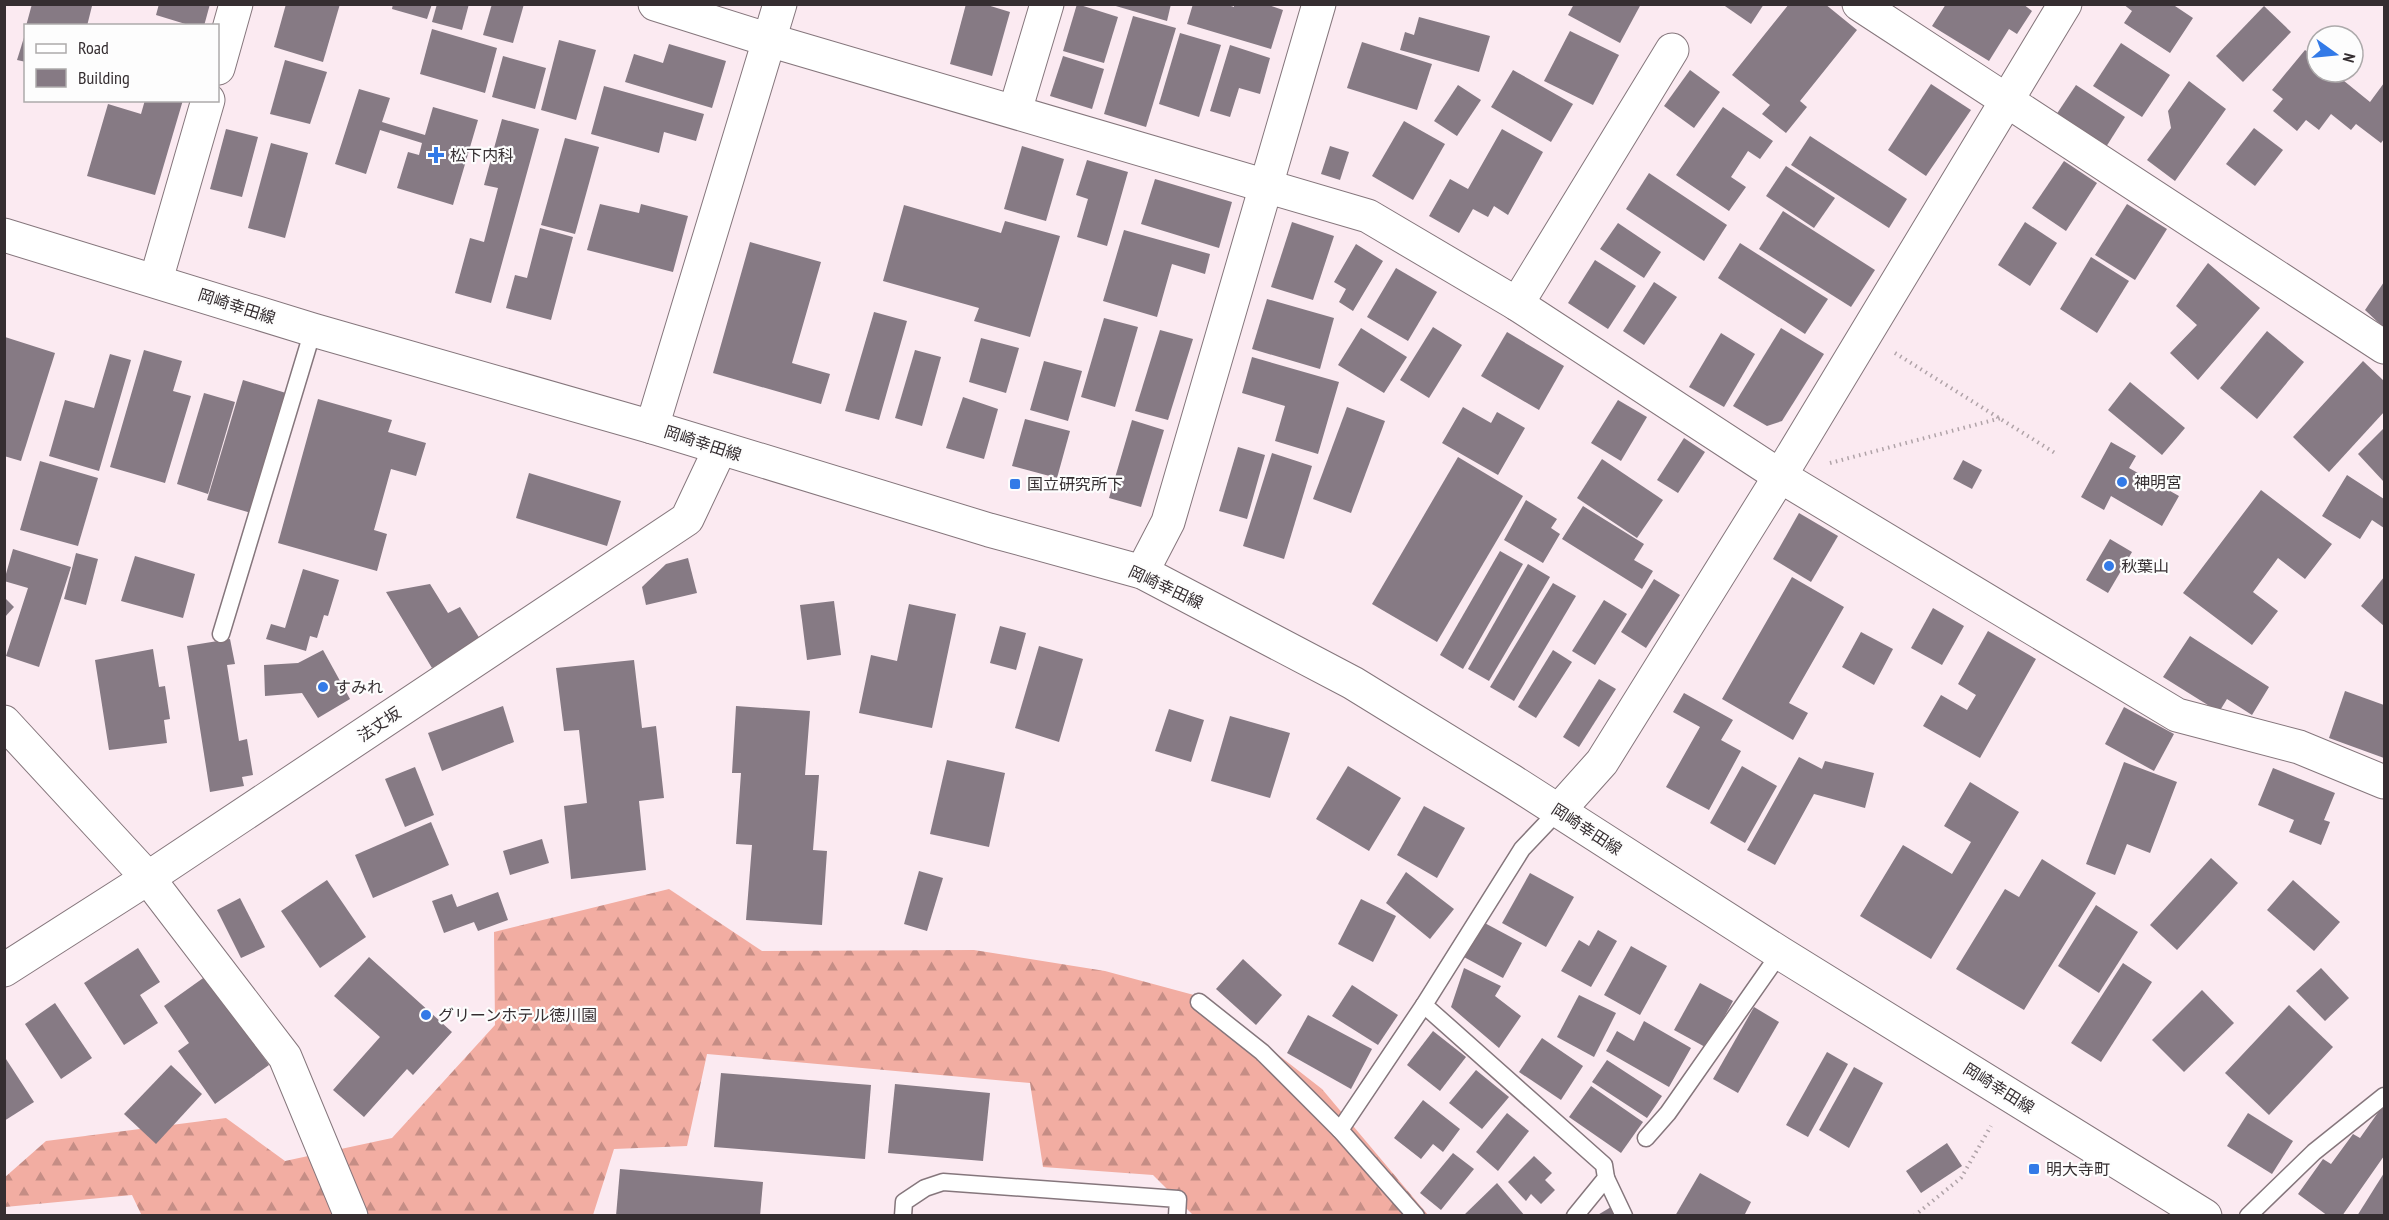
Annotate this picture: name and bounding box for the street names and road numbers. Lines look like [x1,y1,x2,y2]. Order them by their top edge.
street label: 岡崎幸田線 [196,284,278,328]
street label: 岡崎幸田線 [662,421,744,465]
street label: 岡崎幸田線 [1126,561,1206,613]
street label: 法丈坂 [354,702,404,746]
street label: 岡崎幸田線 [1548,799,1626,859]
street label: 岡崎幸田線 [1960,1058,2038,1118]

